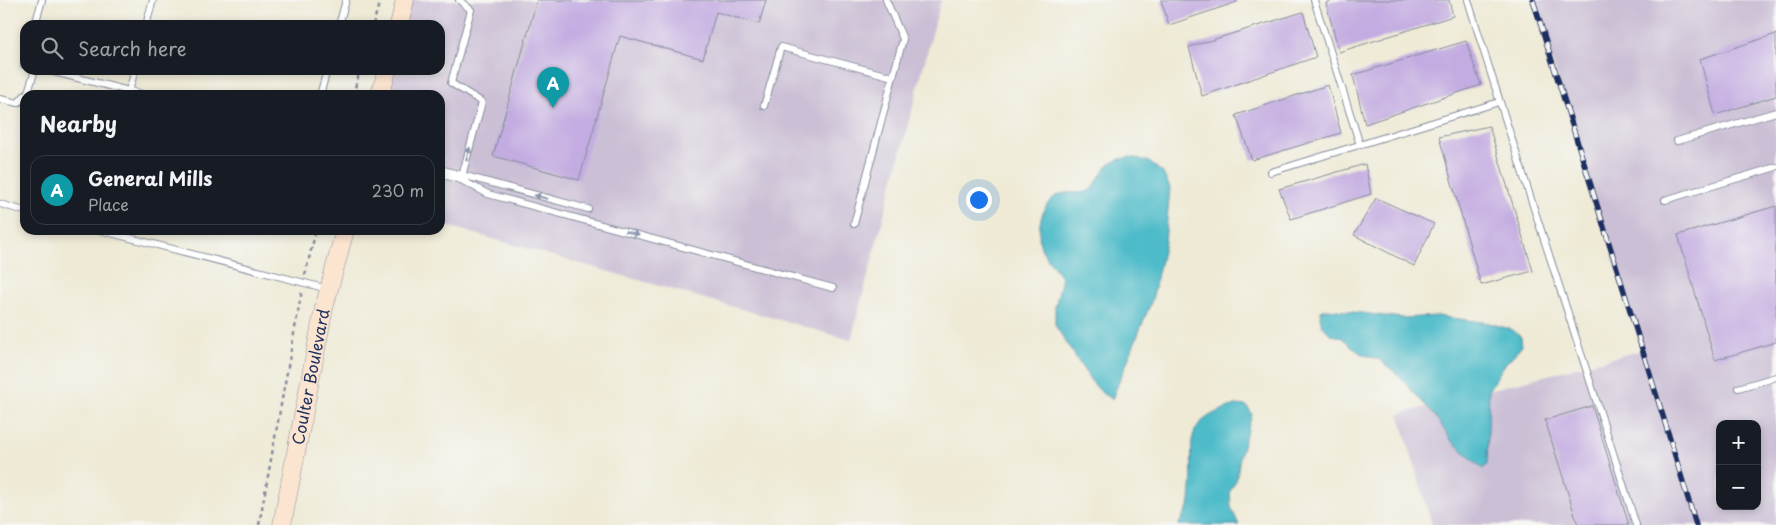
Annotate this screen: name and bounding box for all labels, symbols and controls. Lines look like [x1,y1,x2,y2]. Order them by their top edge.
search box [20,20,445,75]
icon: search [38,34,66,62]
text: Search here [78,34,187,62]
pin: A [537,67,569,108]
text: Nearby [40,107,117,139]
one-way arrow [464,146,472,161]
text: General Mills [88,164,212,192]
text: A [51,178,63,202]
text: 230 m [372,178,424,202]
your location [966,187,992,213]
text: Place [88,192,129,216]
one-way arrow [533,193,548,201]
one-way arrow [625,230,640,238]
street label: Coulter Boulevard [285,306,335,447]
map controls [1716,420,1761,510]
button: + [1716,420,1761,465]
button: − [1716,465,1761,510]

